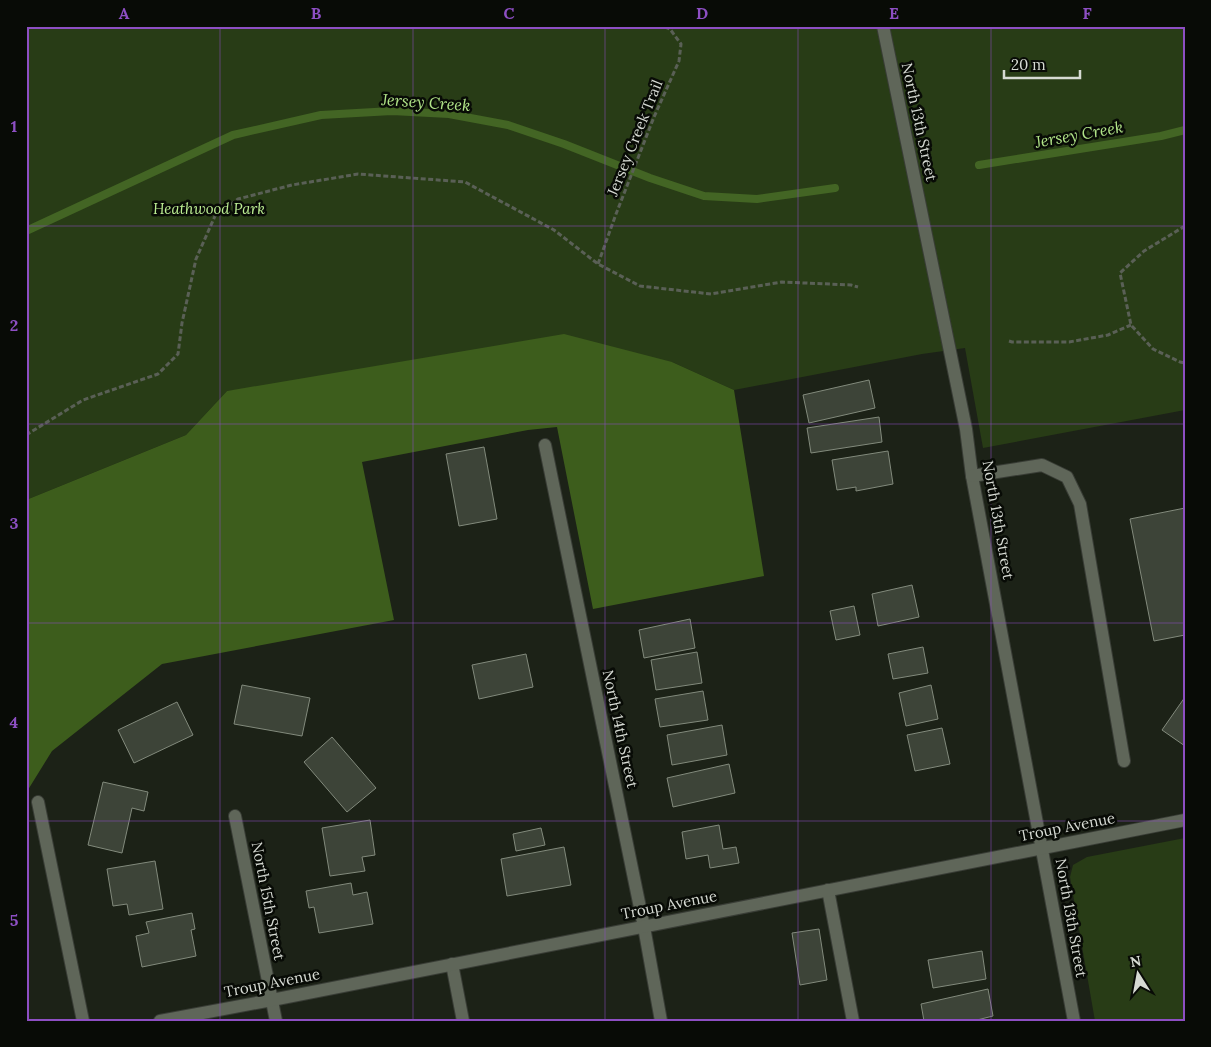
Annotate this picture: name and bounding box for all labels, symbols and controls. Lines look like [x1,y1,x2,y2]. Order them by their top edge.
text: A [119,3,130,23]
text: B [311,3,322,23]
text: C [503,3,515,23]
text: D [696,3,708,23]
text: E [889,3,899,23]
text: F [1082,3,1092,23]
scale bar [1004,48,1080,80]
text: 20 m [1011,55,1046,74]
street label: North 13th Street [898,61,941,183]
street label: Jersey Creek Trail [602,77,667,200]
water label: Jersey Creek [380,89,471,115]
text: 1 [11,116,17,136]
water label: Jersey Creek [1032,116,1125,152]
park label: Heathwood Park [153,199,265,218]
text: 2 [10,315,18,335]
street label: North 13th Street [979,459,1018,581]
text: 3 [10,513,19,533]
street label: North 14th Street [599,668,642,790]
text: 4 [10,712,19,732]
street label: Troup Avenue [1017,808,1116,845]
street label: North 15th Street [248,840,289,962]
street label: North 13th Street [1052,857,1091,979]
street label: Troup Avenue [619,886,718,923]
text: 5 [10,910,19,930]
north arrow [1114,950,1164,1000]
text: N [1128,951,1143,971]
street label: Troup Avenue [222,964,321,1001]

